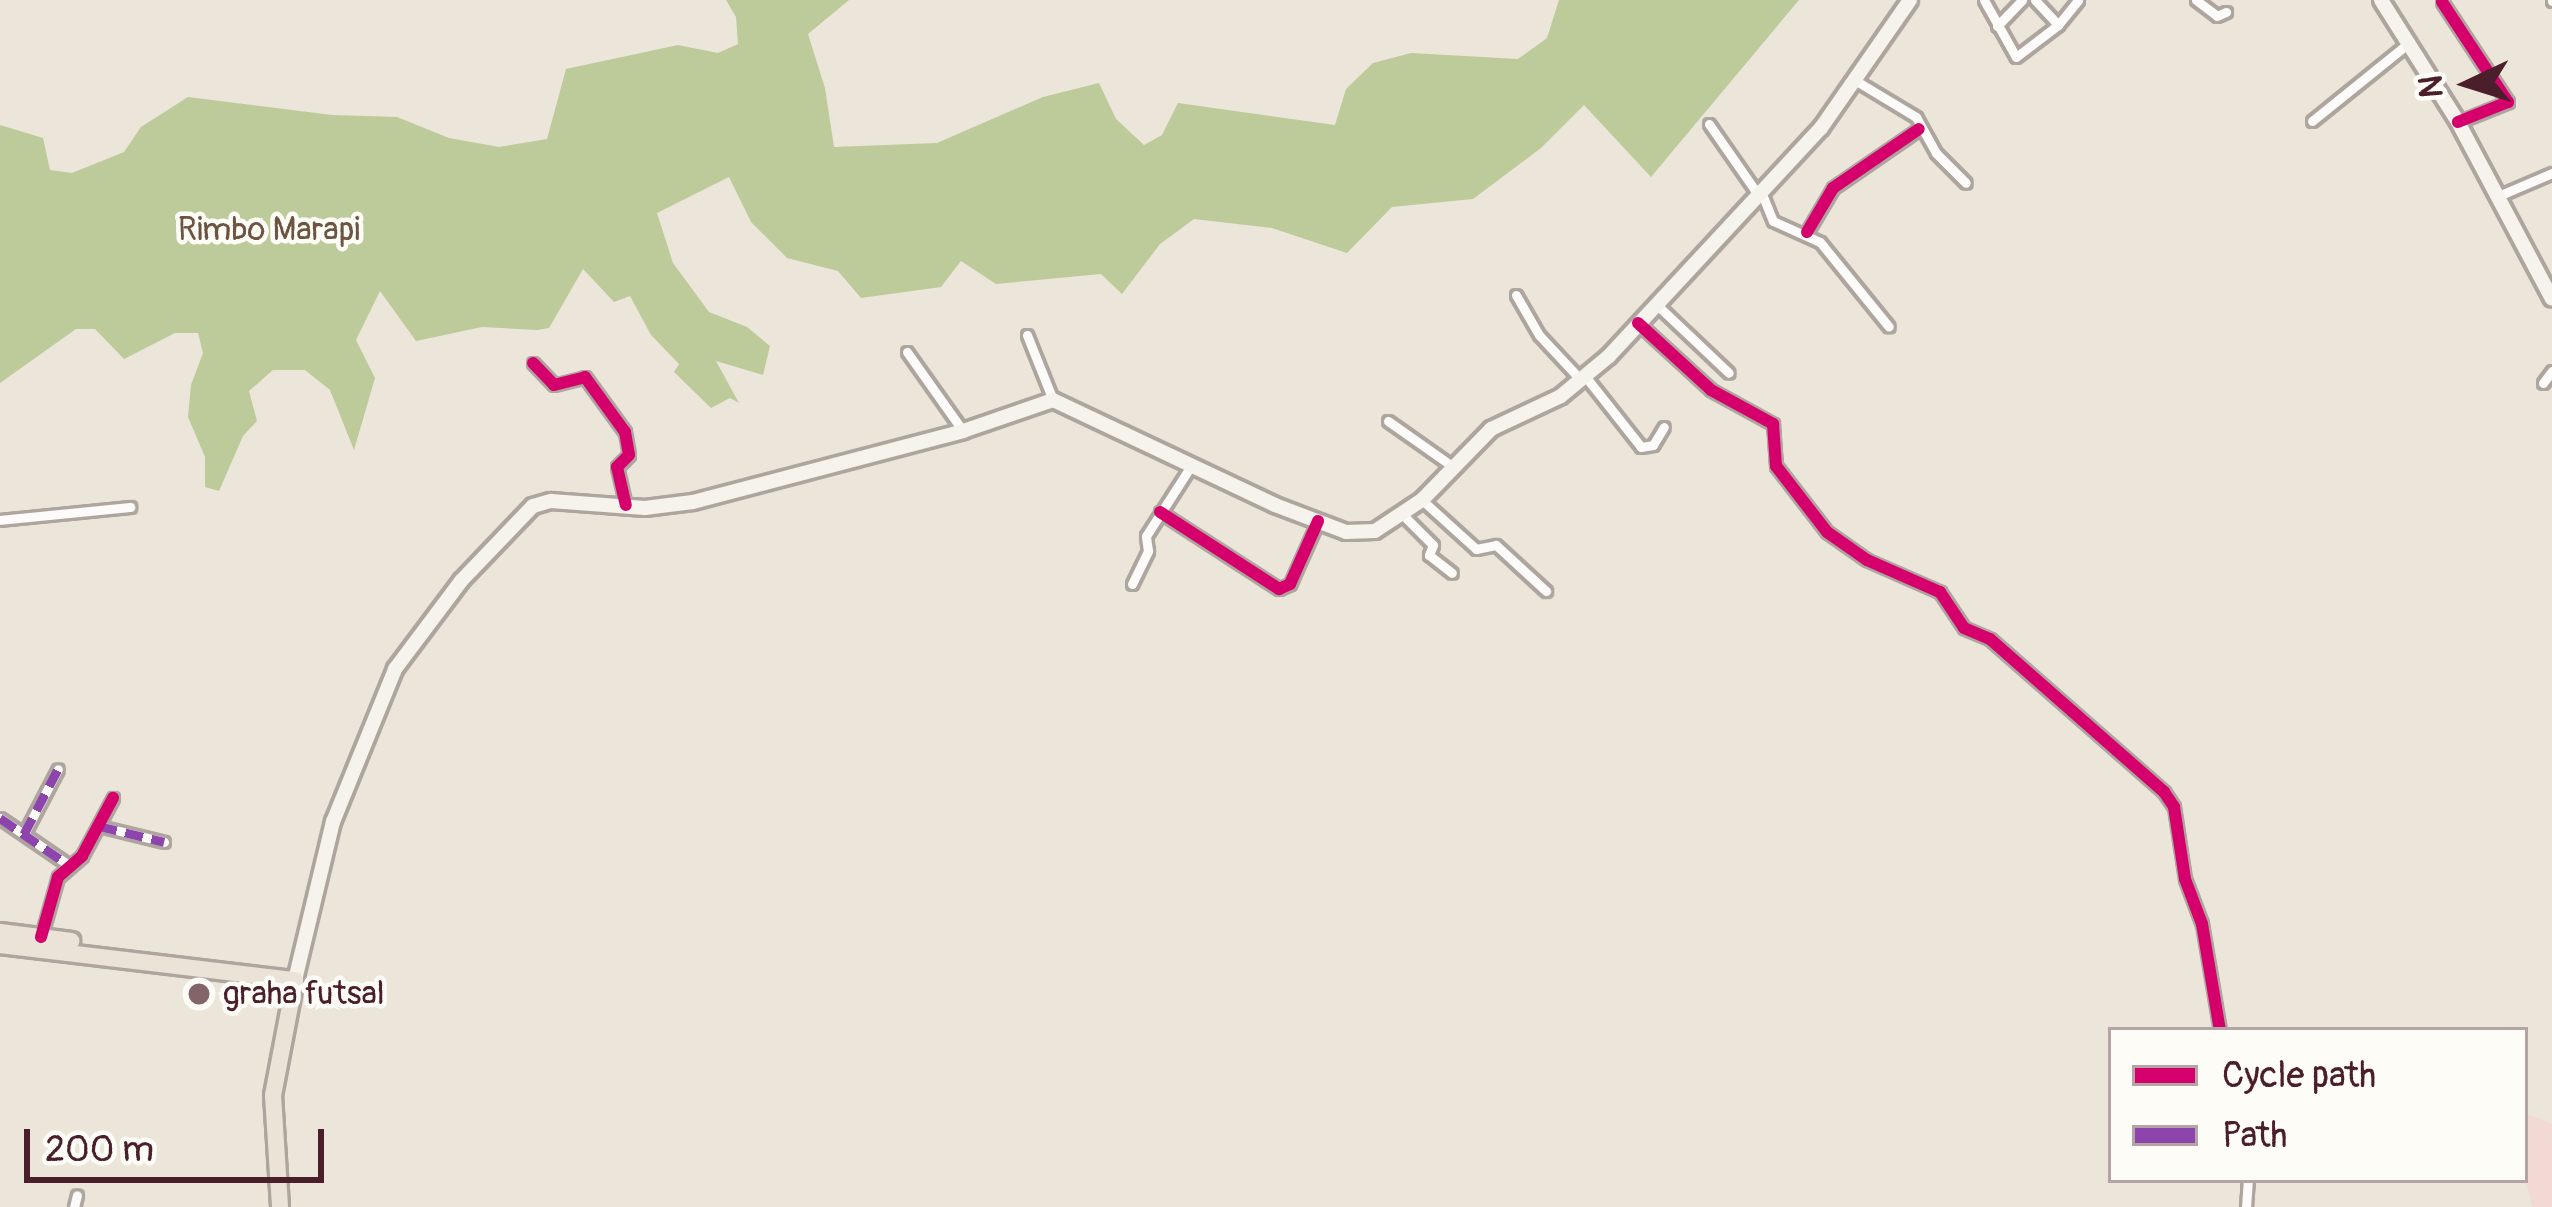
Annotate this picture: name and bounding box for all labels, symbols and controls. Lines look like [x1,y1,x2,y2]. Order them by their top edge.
north arrow [2408,24,2528,144]
text: N [2410,74,2453,99]
park label: Rimbo Marapi [178,210,360,250]
place label: graha futsal [223,974,385,1014]
marker: graha futsal [186,981,212,1007]
legend [2108,1027,2528,1183]
text: Cycle path [2222,1053,2376,1098]
scale bar [30,1105,330,1179]
text: Path [2222,1113,2287,1158]
text: 200 m [45,1127,154,1172]

